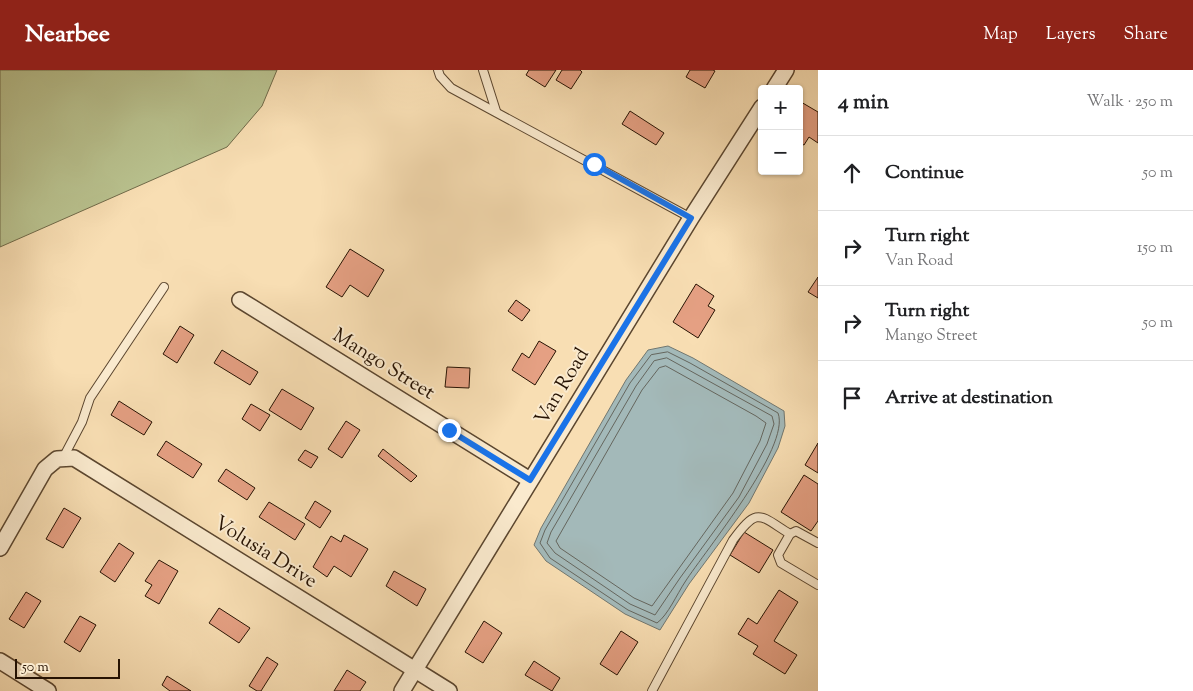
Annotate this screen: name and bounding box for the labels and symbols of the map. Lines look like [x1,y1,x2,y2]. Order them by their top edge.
route start [583,153,606,176]
street label: Mango Street [326,322,440,408]
street label: Van Road [529,343,597,431]
route end [438,419,461,442]
street label: Volusia Drive [208,510,322,596]
scale bar [15,656,120,679]

